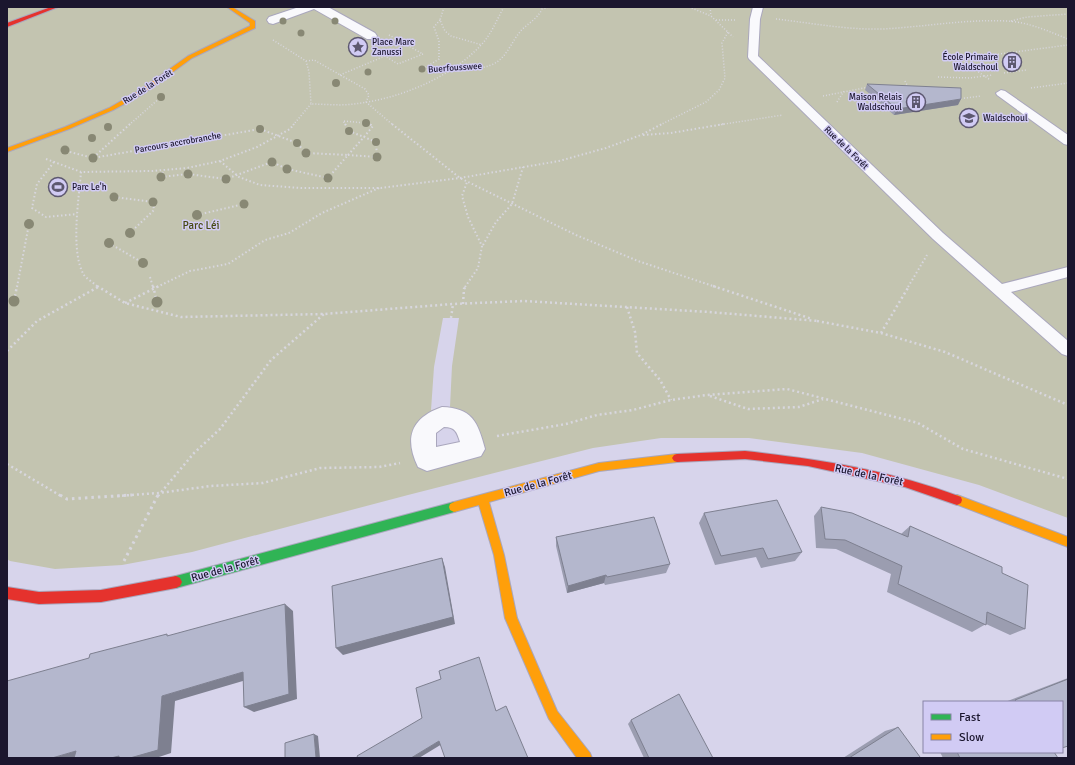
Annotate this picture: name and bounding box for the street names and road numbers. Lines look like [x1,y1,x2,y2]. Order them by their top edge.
street label: Buerfousswee [428,61,483,75]
street label: Rue de la Forêt [121,67,175,107]
street label: Rue de la Forêt [822,124,870,172]
street label: Parcours accrobranche [134,130,223,156]
street label: Rue de la Forêt [834,461,905,489]
street label: Rue de la Forêt [503,469,573,499]
street label: Rue de la Forêt [190,554,260,584]

